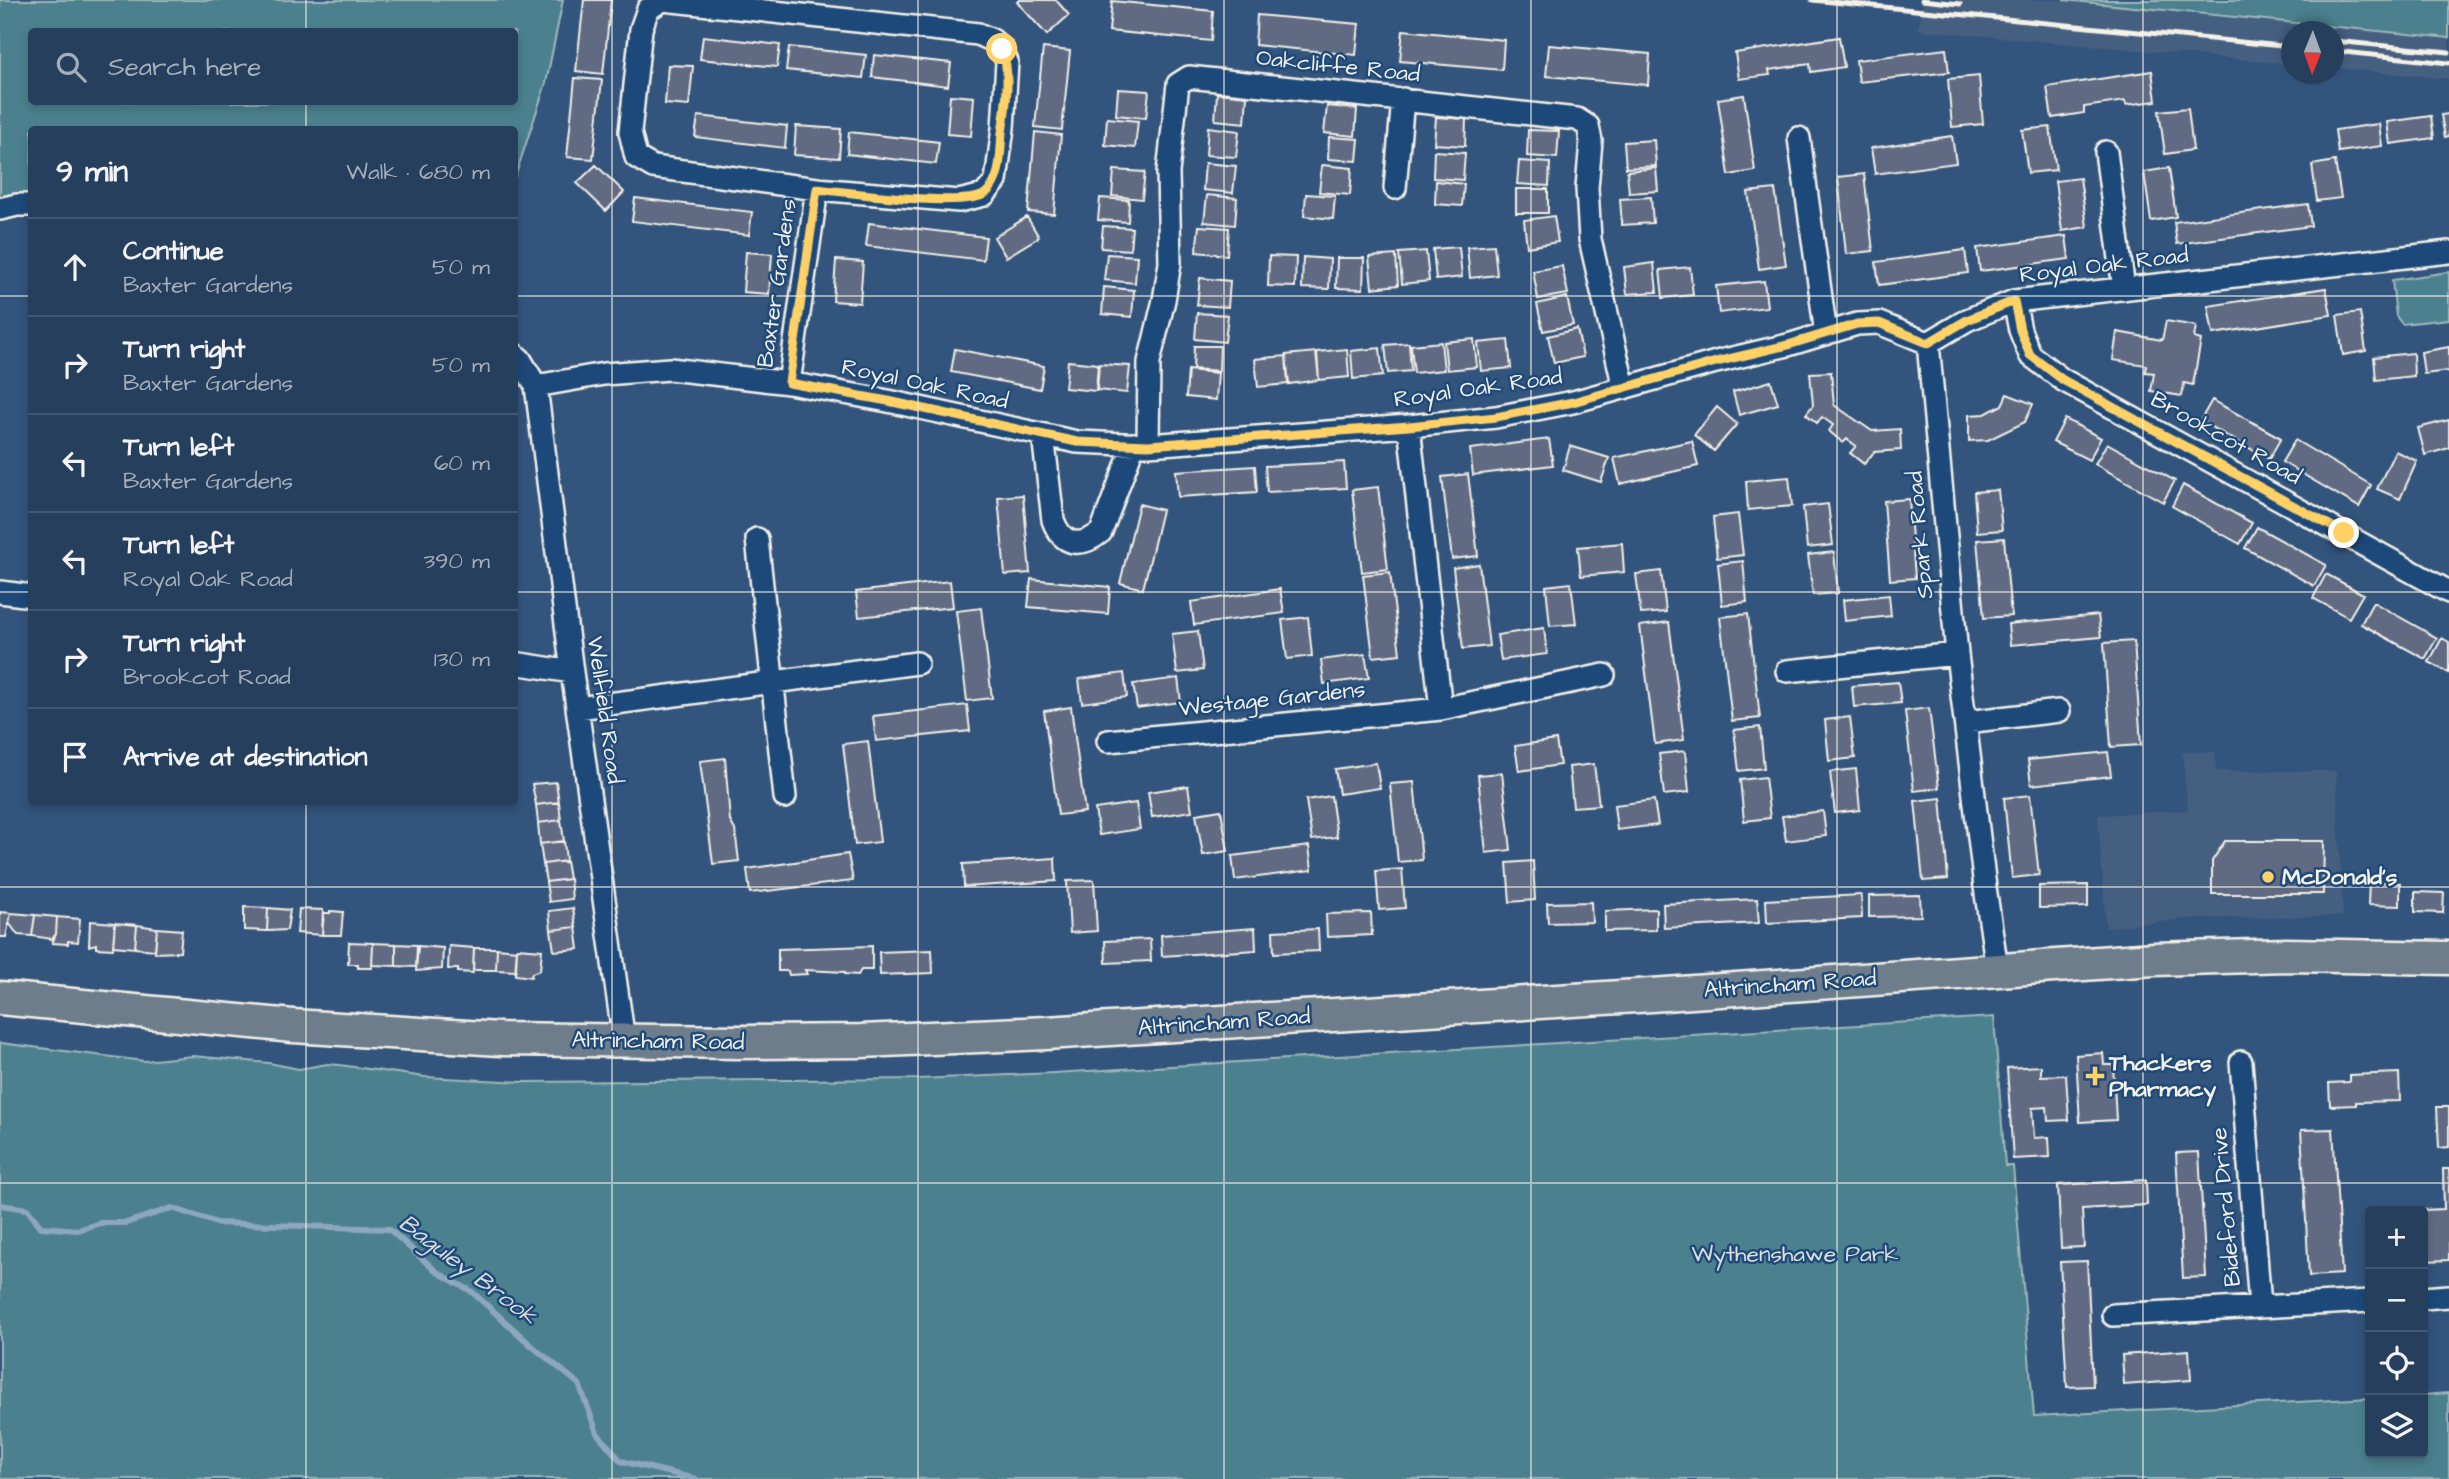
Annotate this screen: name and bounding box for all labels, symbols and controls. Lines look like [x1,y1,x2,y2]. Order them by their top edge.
north arrow [2281,21,2344,84]
search box [28,28,518,105]
route start [986,33,1017,64]
street label: Oakcliffe Road [1254,41,1422,91]
icon: search [52,48,90,86]
text: Search here [108,49,261,85]
text: 9 min [56,151,128,193]
text: Walk · 680 m [346,156,490,188]
street label: Baxter Gardens [749,197,805,369]
text: Continue [123,233,224,269]
street label: Royal Oak Road [2018,239,2191,292]
icon: ahead [56,248,94,286]
text: 50 m [432,251,490,283]
text: Baxter Gardens [123,269,293,301]
text: Turn right [123,331,245,367]
icon: right [56,346,94,384]
text: 50 m [432,349,490,381]
street label: Royal Oak Road [838,351,1012,418]
street label: Royal Oak Road [1392,360,1565,417]
text: Baxter Gardens [123,367,293,399]
street label: Brookcot Road [2145,383,2307,493]
text: Turn left [123,429,234,465]
icon: left [56,444,94,482]
text: 60 m [434,447,490,479]
text: Baxter Gardens [123,465,293,497]
street label: Spark Road [1898,470,1942,600]
route end [2328,517,2359,548]
text: Turn left [123,527,234,563]
icon: left [56,542,94,580]
text: 390 m [424,545,490,577]
text: Royal Oak Road [123,563,293,595]
text: Turn right [123,625,245,661]
street label: Wellfield Road [579,634,631,786]
icon: right [56,640,94,678]
text: 130 m [434,643,490,675]
text: Brookcot Road [123,661,291,693]
street label: Westage Gardens [1177,673,1367,726]
icon: arrive [56,738,94,776]
text: Arrive at destination [123,739,368,775]
place label: McDonald's [2282,861,2398,893]
marker: McDonald's [2260,869,2276,885]
street label: Altrincham Road [1703,962,1878,1006]
street label: Altrincham Road [1137,1000,1312,1044]
street label: Altrincham Road [571,1023,745,1059]
place label: Thackers Pharmacy [2108,1047,2217,1107]
marker: Thackers Pharmacy [2087,1068,2103,1084]
street label: Bideford Drive [2203,1126,2249,1288]
map controls [2365,1206,2428,1458]
button: + [2365,1206,2428,1269]
water label: Baguley Brook [391,1207,545,1335]
park label: Wythenshawe Park [1692,1238,1898,1271]
button: − [2365,1269,2428,1332]
button: locate [2365,1332,2428,1395]
button: layers [2365,1395,2428,1458]

